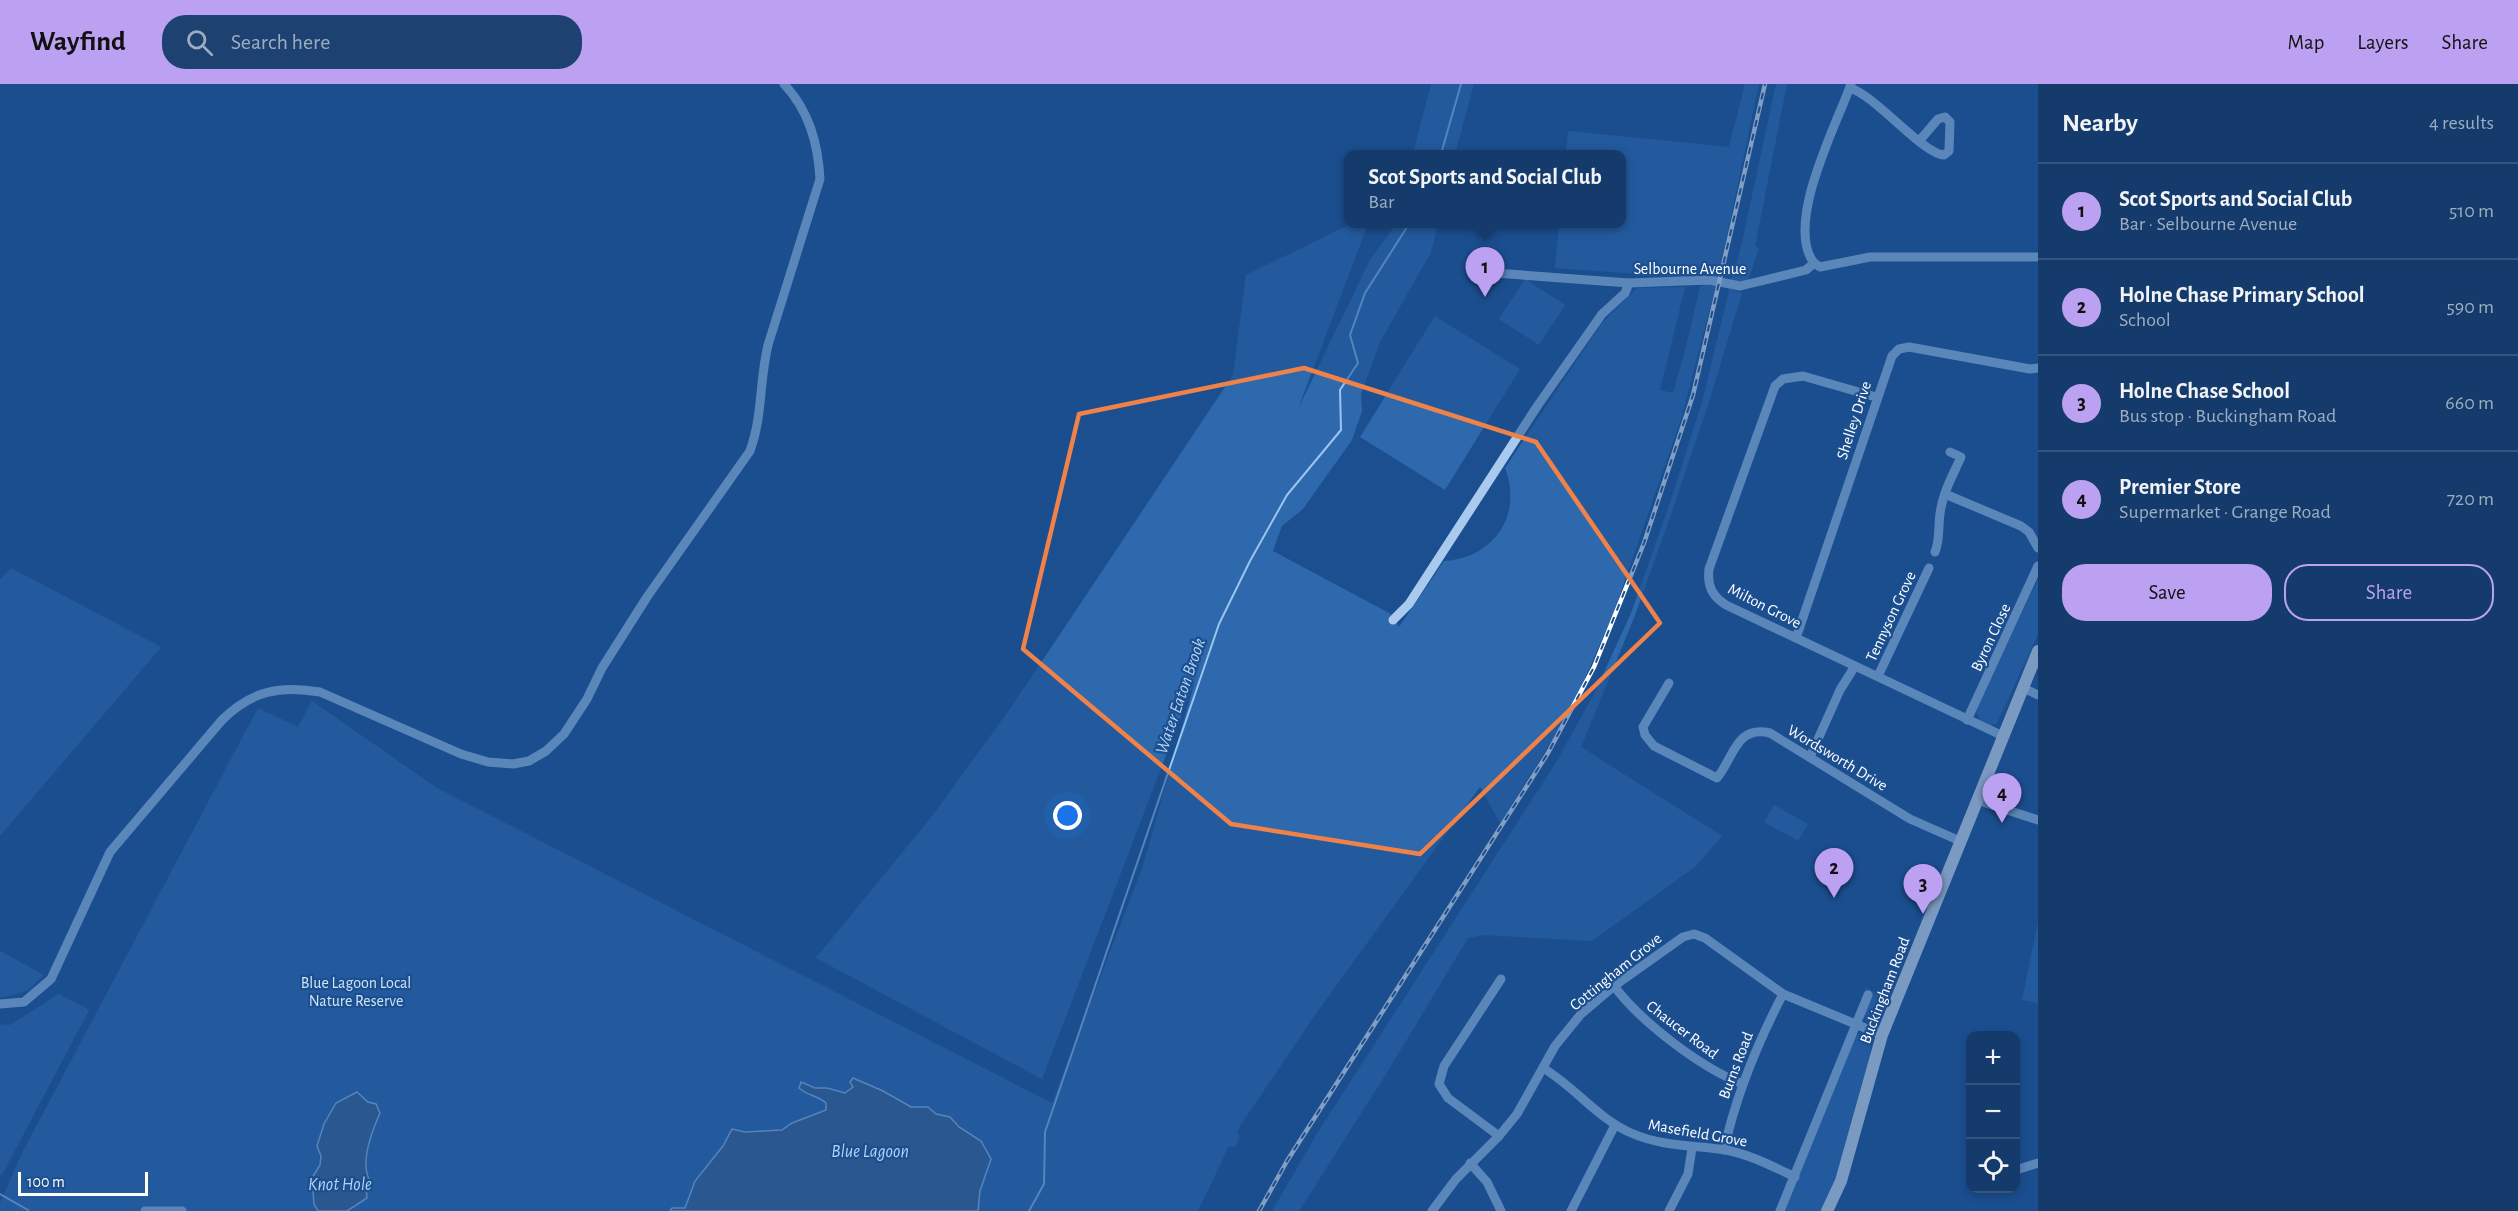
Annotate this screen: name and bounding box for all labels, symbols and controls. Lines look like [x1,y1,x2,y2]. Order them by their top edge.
search box [162,15,582,69]
icon: search [183,26,216,59]
text: Wayfind [30,28,126,56]
text: Search here [231,31,330,53]
text: Map [2288,32,2324,53]
text: Layers [2357,32,2408,53]
text: Share [2441,32,2488,53]
text: Nearby [2062,110,2138,136]
text: 4 results [2429,113,2494,133]
popup [1344,150,1626,228]
text: Scot Sports and Social Club [1368,166,1602,188]
text: Scot Sports and Social Club [2119,188,2352,210]
text: Bar [1368,192,1395,212]
text: 1 [2078,201,2085,221]
text: 510 m [2449,201,2494,221]
text: Bar · Selbourne Avenue [2119,214,2297,234]
pin: 1 [1466,248,1504,297]
street label: Selbourne Avenue [1634,261,1746,277]
text: Holne Chase Primary School [2119,284,2365,306]
text: 2 [2077,297,2086,317]
text: 590 m [2446,297,2494,317]
text: School [2119,310,2171,330]
street label: Shelley Drive [1834,379,1875,462]
text: Holne Chase School [2119,380,2290,402]
text: 3 [2077,393,2086,413]
text: 660 m [2445,393,2494,413]
text: Bus stop · Buckingham Road [2119,406,2336,426]
text: Premier Store [2119,476,2241,498]
text: 4 [2076,489,2087,509]
text: 720 m [2447,489,2494,509]
text: Supermarket · Grange Road [2119,502,2331,522]
button: Save [2062,564,2272,621]
button: Share [2284,564,2494,621]
street label: Tennyson Grove [1863,569,1920,664]
street label: Milton Grove [1725,581,1804,631]
street label: Byron Close [1968,601,2014,674]
water label: Water Eaton Brook [1153,636,1209,757]
street label: Wordsworth Drive [1785,722,1890,794]
pin: 4 [1982,774,2022,823]
your location [1053,801,1082,830]
pin: 2 [1814,848,1854,898]
pin: 3 [1904,864,1942,914]
street label: Cottingham Grove [1567,930,1665,1014]
street label: Buckingham Road [1857,935,1913,1046]
park label: Blue Lagoon Local Nature Reserve [301,975,411,1009]
street label: Chaucer Road [1643,998,1721,1062]
street label: Burns Road [1716,1030,1756,1101]
map controls [1966,1031,2020,1193]
button: + [1966,1031,2020,1085]
button: − [1966,1085,2020,1139]
street label: Masefield Grove [1647,1116,1749,1150]
button: locate [1966,1139,2020,1193]
water label: Blue Lagoon [831,1143,909,1161]
scale bar [18,1169,148,1196]
text: 100 m [27,1174,65,1190]
water label: Knot Hole [308,1176,372,1194]

